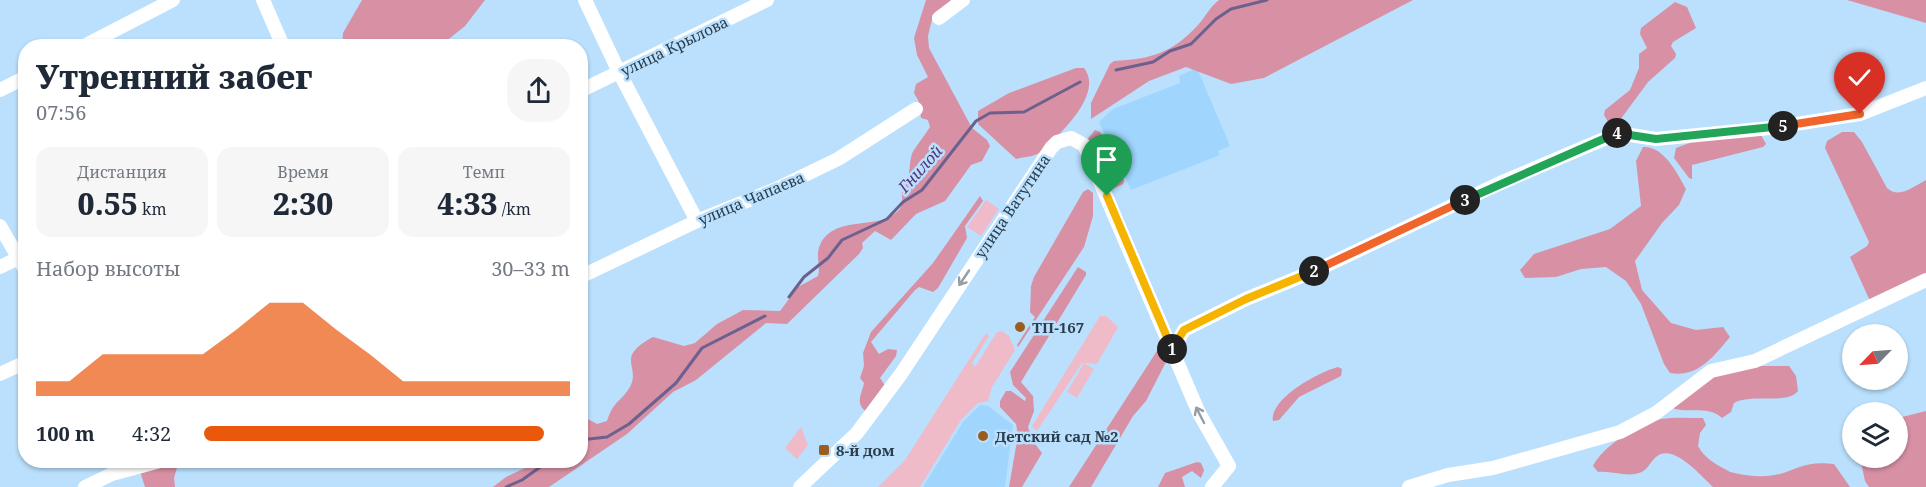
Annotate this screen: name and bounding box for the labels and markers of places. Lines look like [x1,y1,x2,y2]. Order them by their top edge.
pin [1834,52,1885,114]
pin: 5 [1768,111,1798,141]
pin: 4 [1602,118,1632,148]
pin [1081,134,1132,196]
pin: 3 [1450,185,1480,215]
pin: 2 [1299,256,1329,286]
place label: ТП-167 [1032,317,1084,337]
marker: ТП-167 [1013,320,1027,334]
pin: 1 [1157,334,1187,364]
place label: Детский сад №2 [995,426,1118,446]
marker: Детский сад №2 [976,429,990,443]
place label: 8-й дом [836,440,895,460]
marker: 8-й дом [817,443,831,457]

